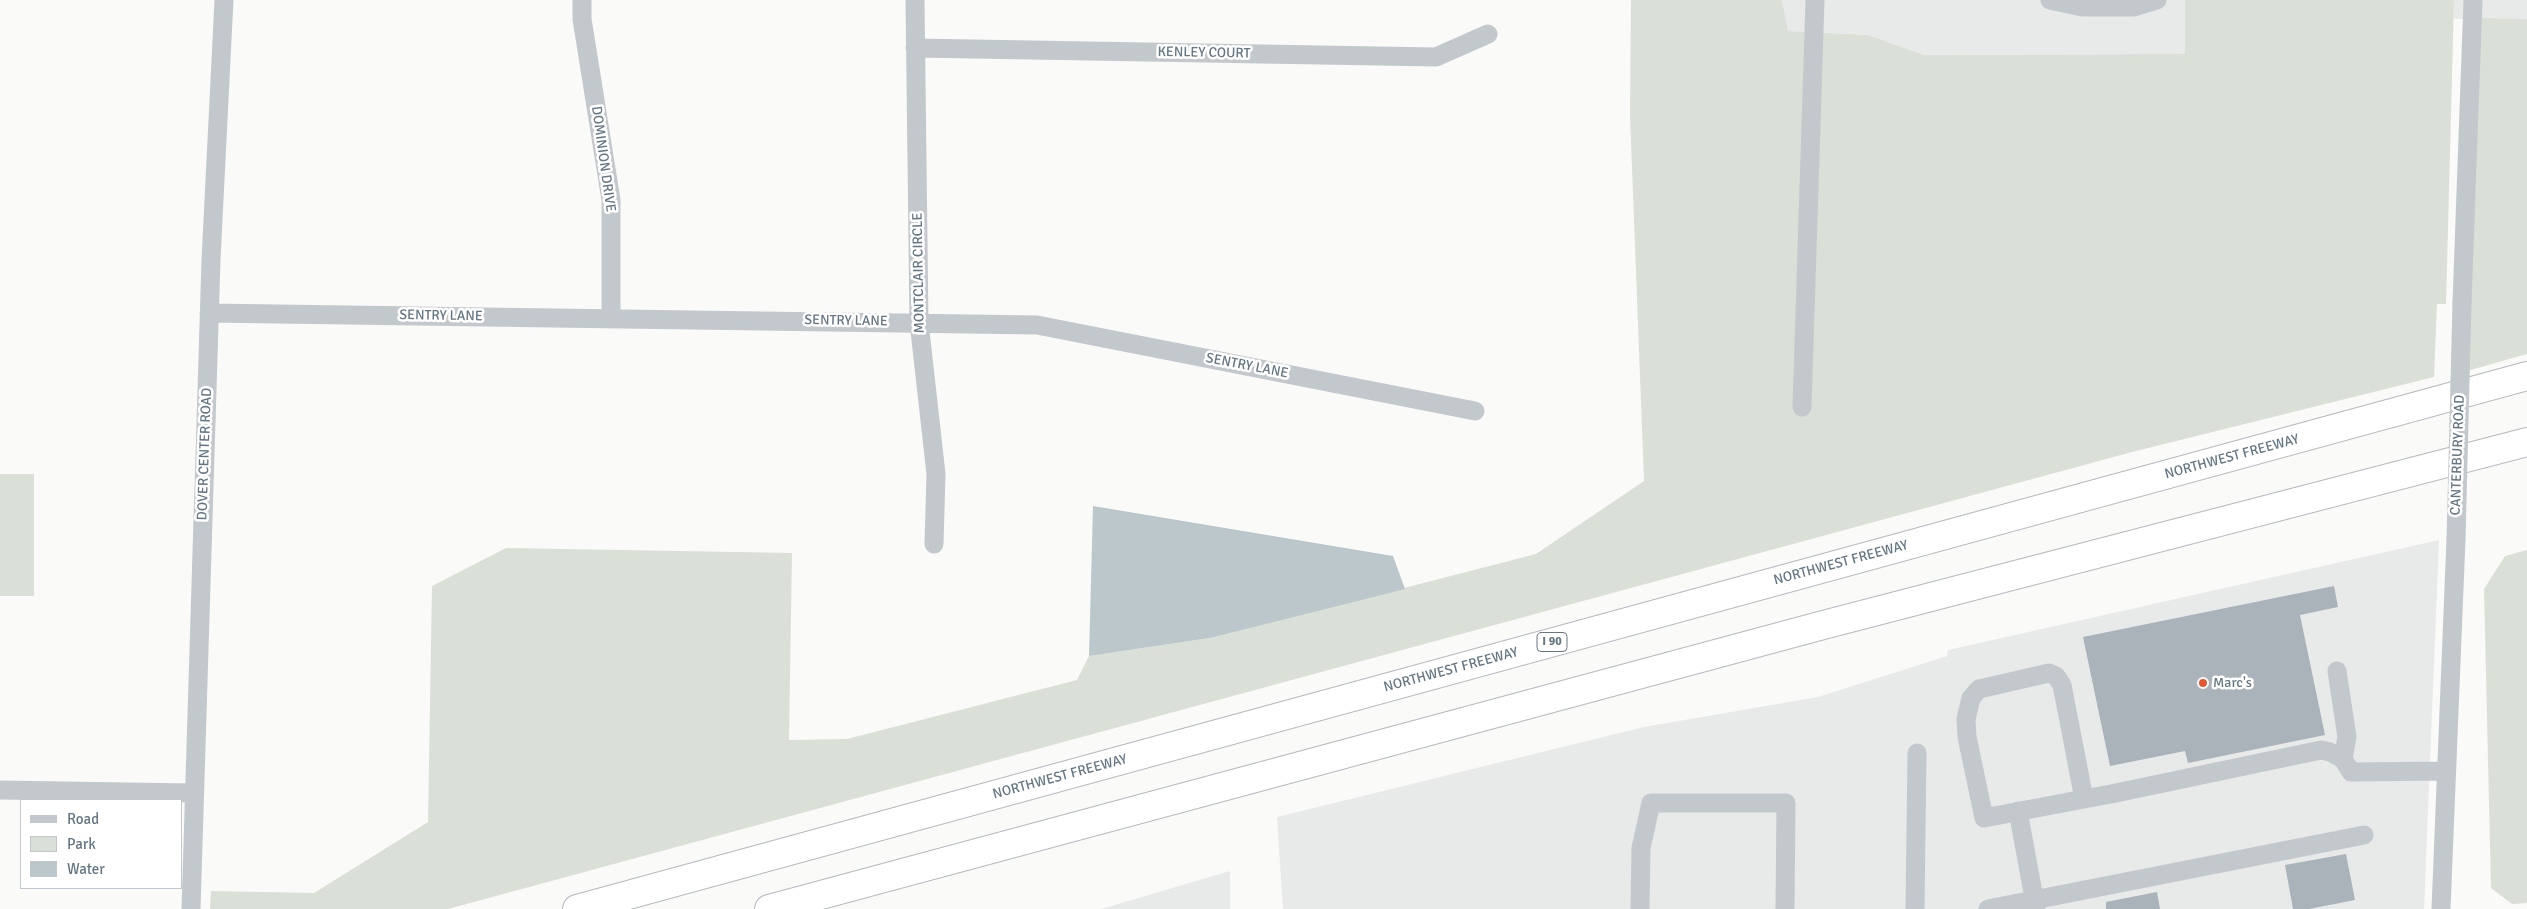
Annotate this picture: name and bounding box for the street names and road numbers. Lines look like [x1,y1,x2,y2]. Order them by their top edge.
street label: KENLEY COURT [1157,44,1251,62]
street label: DOMINION DRIVE [587,105,619,213]
street label: MONTCLAIR CIRCLE [910,213,928,333]
street label: SENTRY LANE [399,307,483,325]
street label: SENTRY LANE [804,312,888,330]
street label: SENTRY LANE [1204,350,1290,382]
street label: DOVER CENTER ROAD [194,387,216,521]
street label: CANTERBURY ROAD [2448,394,2468,516]
street label: NORTHWEST FREEWAY [2163,431,2301,483]
street label: NORTHWEST FREEWAY [1772,537,1910,589]
road number: I 90 [1537,632,1567,652]
street label: NORTHWEST FREEWAY [1382,644,1520,696]
street label: NORTHWEST FREEWAY [991,751,1129,803]

